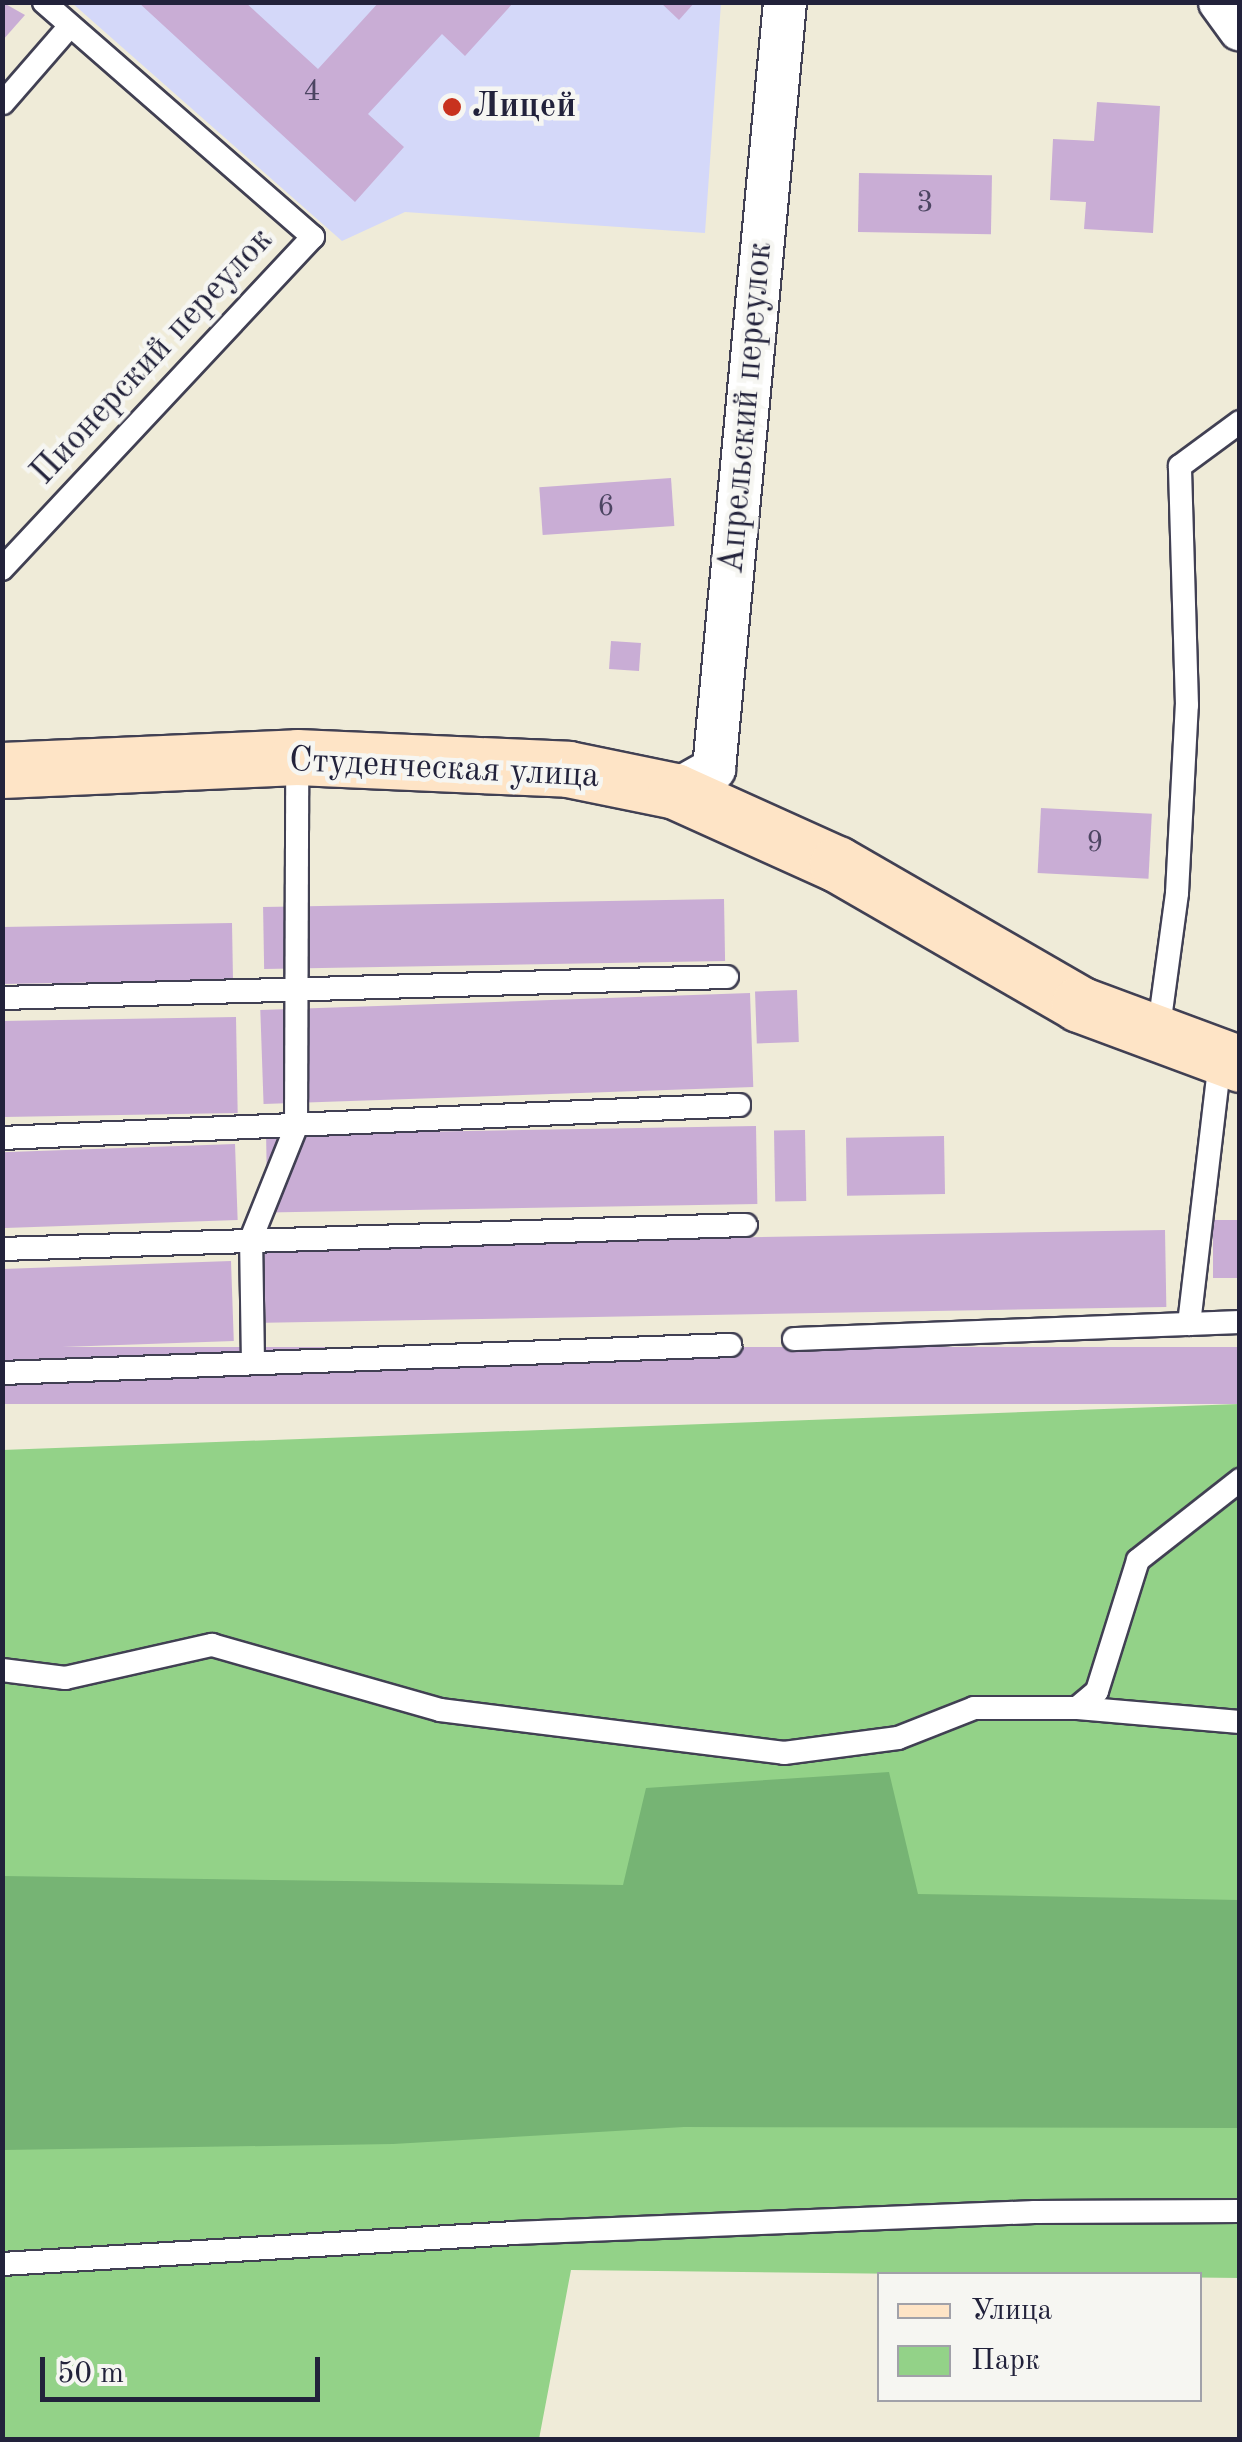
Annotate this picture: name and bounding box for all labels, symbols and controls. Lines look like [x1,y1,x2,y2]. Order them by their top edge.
house number: 4 [303,74,321,110]
place label: Лицей [472,86,576,128]
marker: Лицей [441,96,463,118]
house number: 3 [916,185,934,221]
street label: Пионерский переулок [23,220,283,494]
street label: Апрельский переулок [712,240,782,576]
house number: 6 [597,489,615,525]
street label: Студенческая улица [288,740,600,798]
house number: 9 [1086,825,1104,861]
legend [877,2272,1202,2402]
text: Улица [971,2296,1052,2326]
scale bar [45,2337,325,2399]
text: Парк [971,2346,1040,2376]
text: 50 m [57,2359,124,2389]

